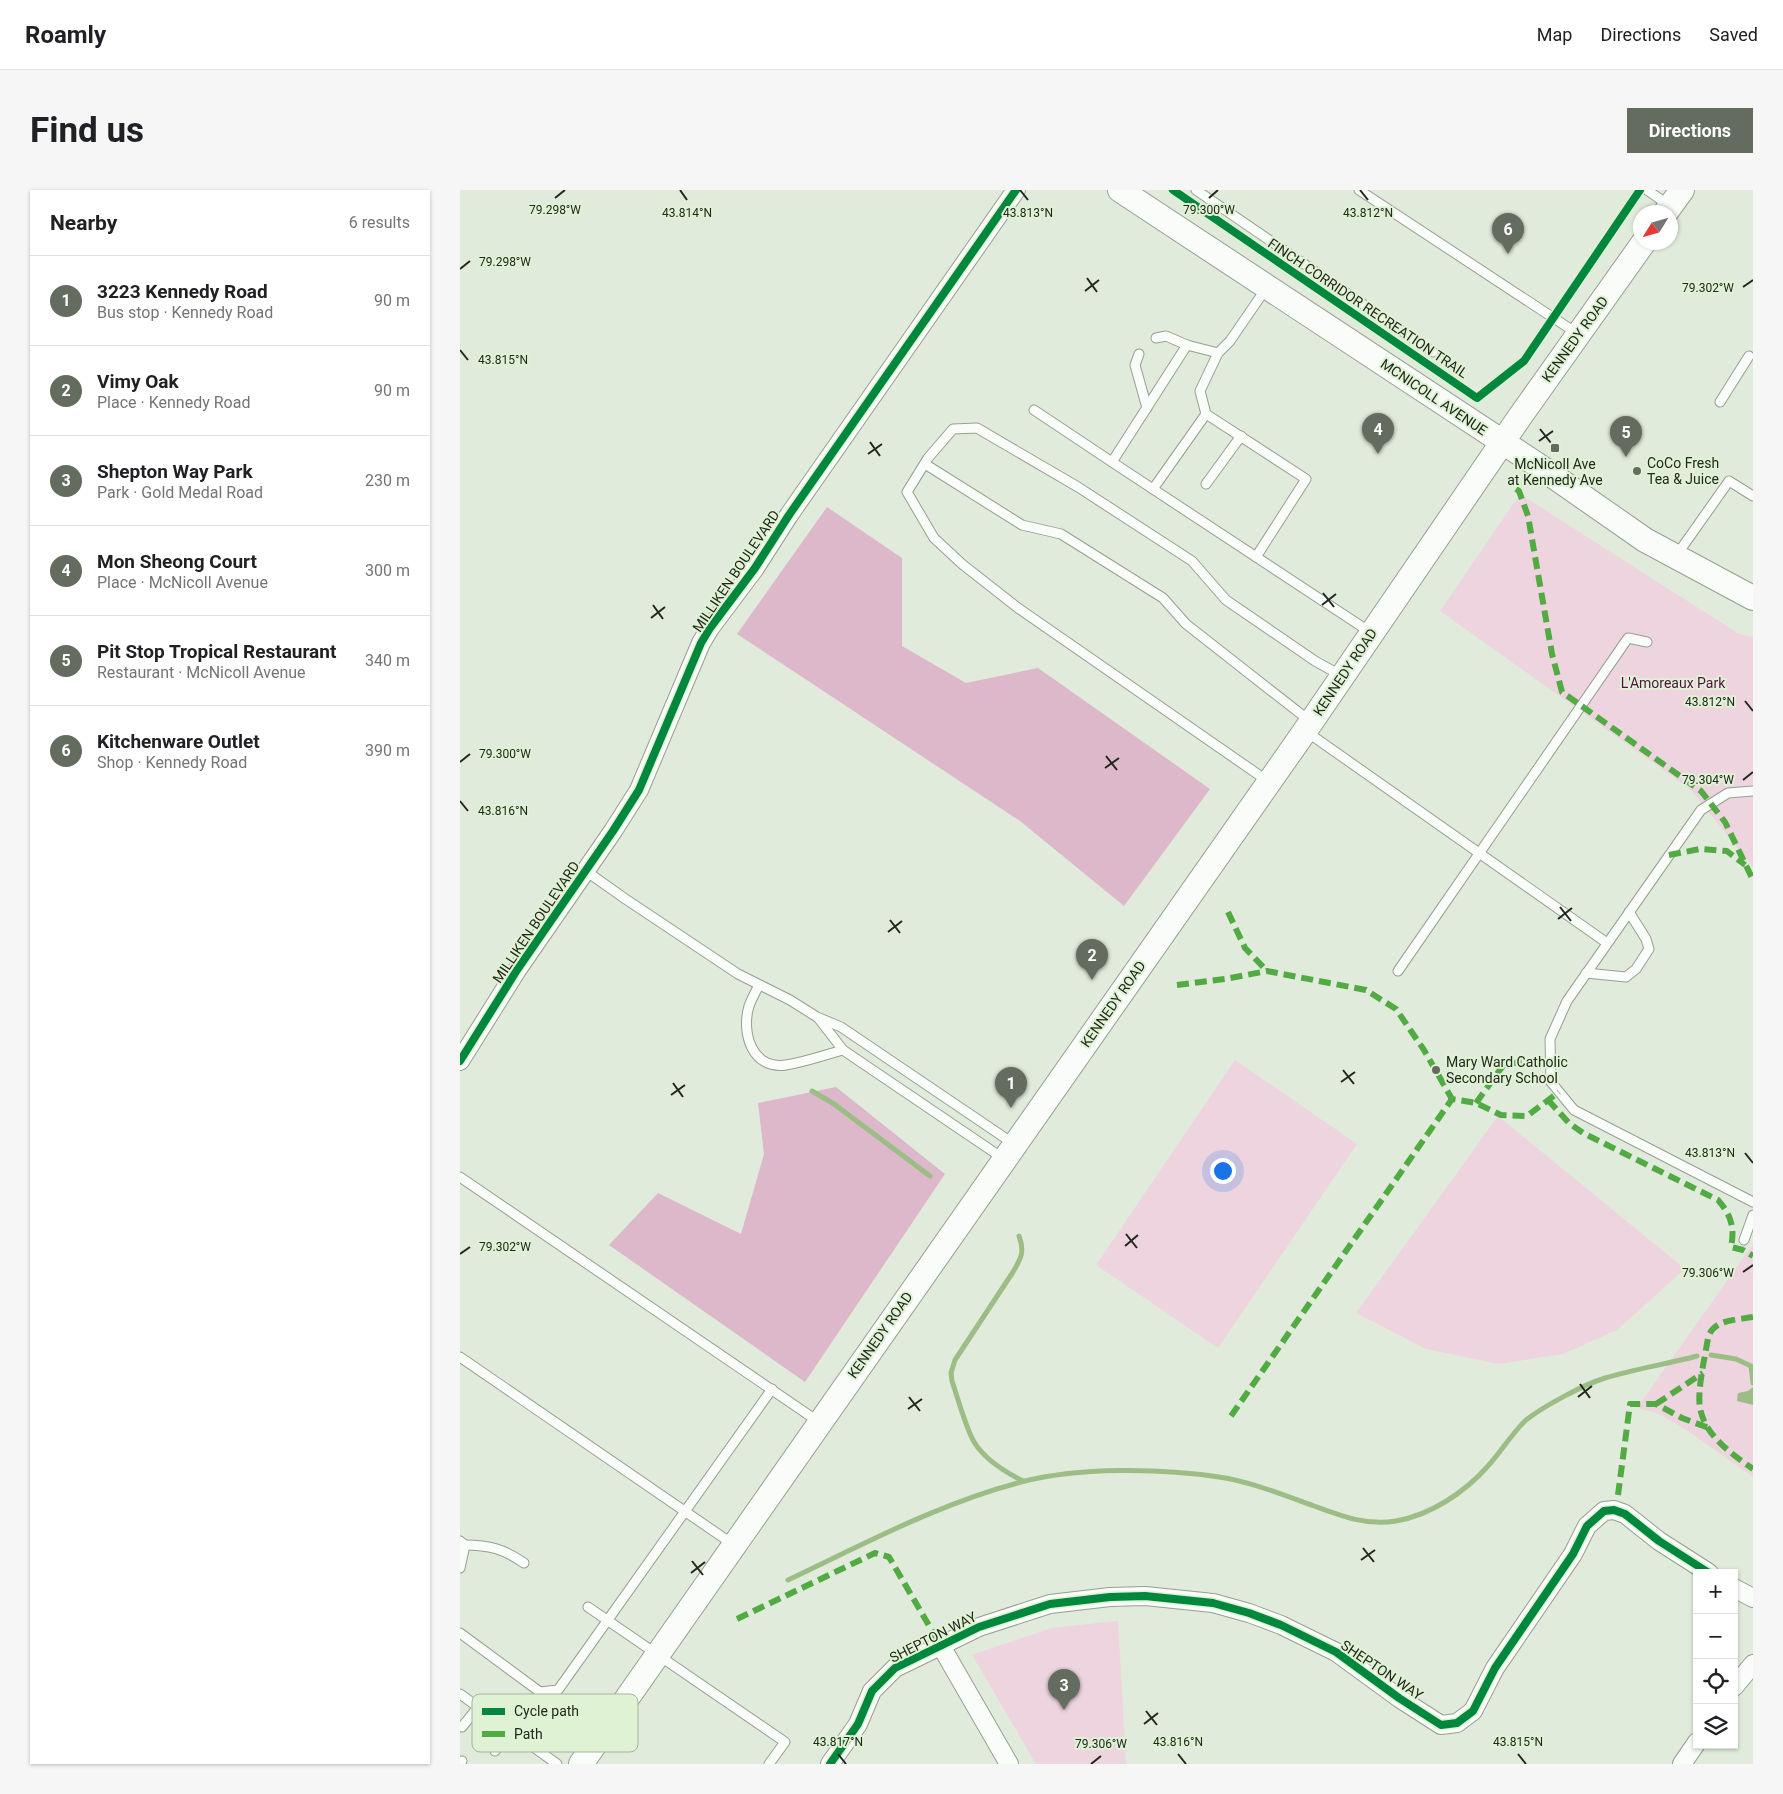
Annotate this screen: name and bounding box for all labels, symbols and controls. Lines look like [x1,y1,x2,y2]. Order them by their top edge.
text: Roamly [25,21,106,49]
text: Map [1537,24,1572,45]
text: Directions [1600,24,1681,45]
text: Saved [1709,24,1758,45]
button: Directions [1627,108,1753,153]
text: Find us [30,110,144,151]
text: 79.298°W [529,203,581,217]
text: 79.300°W [1183,203,1235,217]
north arrow [1633,205,1678,250]
text: 43.814°N [662,206,712,220]
text: 43.813°N [1003,206,1053,220]
text: 43.812°N [1343,206,1393,220]
text: Nearby [50,211,117,235]
text: 6 results [349,213,410,232]
pin: 6 [1492,213,1524,254]
street label: FINCH CORRIDOR RECREATION TRAIL [1265,235,1471,381]
text: 79.298°W [479,255,531,269]
text: 3223 Kennedy Road [97,280,268,303]
text: 79.302°W [1682,281,1734,295]
text: 1 [61,291,71,310]
text: 90 m [374,291,410,310]
street label: KENNEDY ROAD [1539,293,1611,385]
text: Bus stop · Kennedy Road [97,303,273,322]
text: 43.815°N [478,353,528,367]
street label: MCNICOLL AVENUE [1378,355,1490,439]
text: Vimy Oak [97,370,179,393]
text: 2 [61,381,71,400]
text: 90 m [374,381,410,400]
text: Place · Kennedy Road [97,393,250,412]
pin: 4 [1362,413,1394,454]
pin: 5 [1610,416,1642,457]
marker: McNicoll Ave at Kennedy Ave [1549,442,1561,454]
place label: CoCo Fresh Tea & Juice [1647,455,1719,487]
place label: McNicoll Ave at Kennedy Ave [1507,456,1603,488]
text: Shepton Way Park [97,460,253,483]
marker: CoCo Fresh Tea & Juice [1631,465,1643,477]
text: 3 [61,471,71,490]
text: 230 m [365,471,410,490]
text: Park · Gold Medal Road [97,483,263,502]
street label: MILLIKEN BOULEVARD [689,507,783,635]
text: Mon Sheong Court [97,550,257,573]
text: 4 [61,561,71,580]
text: 300 m [365,561,410,580]
text: Place · McNicoll Avenue [97,573,268,592]
street label: KENNEDY ROAD [1310,625,1380,719]
text: Pit Stop Tropical Restaurant [97,640,336,663]
text: 5 [61,651,71,670]
text: 340 m [365,651,410,670]
text: Restaurant · McNicoll Avenue [97,663,306,682]
park label: L'Amoreaux Park [1621,675,1726,691]
text: 43.812°N [1685,695,1735,709]
text: Kitchenware Outlet [97,730,260,753]
text: 6 [61,741,71,760]
text: 390 m [365,741,410,760]
text: 79.300°W [479,747,531,761]
text: Shop · Kennedy Road [97,753,247,772]
text: 79.304°W [1682,773,1734,787]
text: 43.816°N [478,804,528,818]
street label: MILLIKEN BOULEVARD [489,858,583,986]
pin: 2 [1076,939,1108,980]
street label: KENNEDY ROAD [1077,958,1149,1050]
place label: Mary Ward Catholic Secondary School [1446,1054,1568,1086]
marker: Mary Ward Catholic Secondary School [1430,1064,1442,1076]
pin: 1 [995,1067,1027,1108]
text: 43.813°N [1685,1146,1735,1160]
your location [1210,1158,1236,1184]
text: 79.302°W [479,1240,531,1254]
text: 79.306°W [1682,1266,1734,1280]
street label: KENNEDY ROAD [844,1289,916,1381]
map controls [1693,1569,1738,1749]
button: + [1693,1569,1738,1614]
street label: SHEPTON WAY [887,1608,980,1666]
button: − [1693,1614,1738,1659]
street label: SHEPTON WAY [1338,1637,1426,1704]
button: locate [1693,1659,1738,1704]
pin: 3 [1048,1669,1080,1710]
legend [472,1694,638,1752]
text: Cycle path [514,1703,579,1719]
button: layers [1693,1704,1738,1749]
text: Path [514,1726,543,1742]
text: 43.817°N [813,1735,863,1749]
text: 43.816°N [1153,1735,1203,1749]
text: 43.815°N [1493,1735,1543,1749]
text: 79.306°W [1075,1737,1127,1751]

